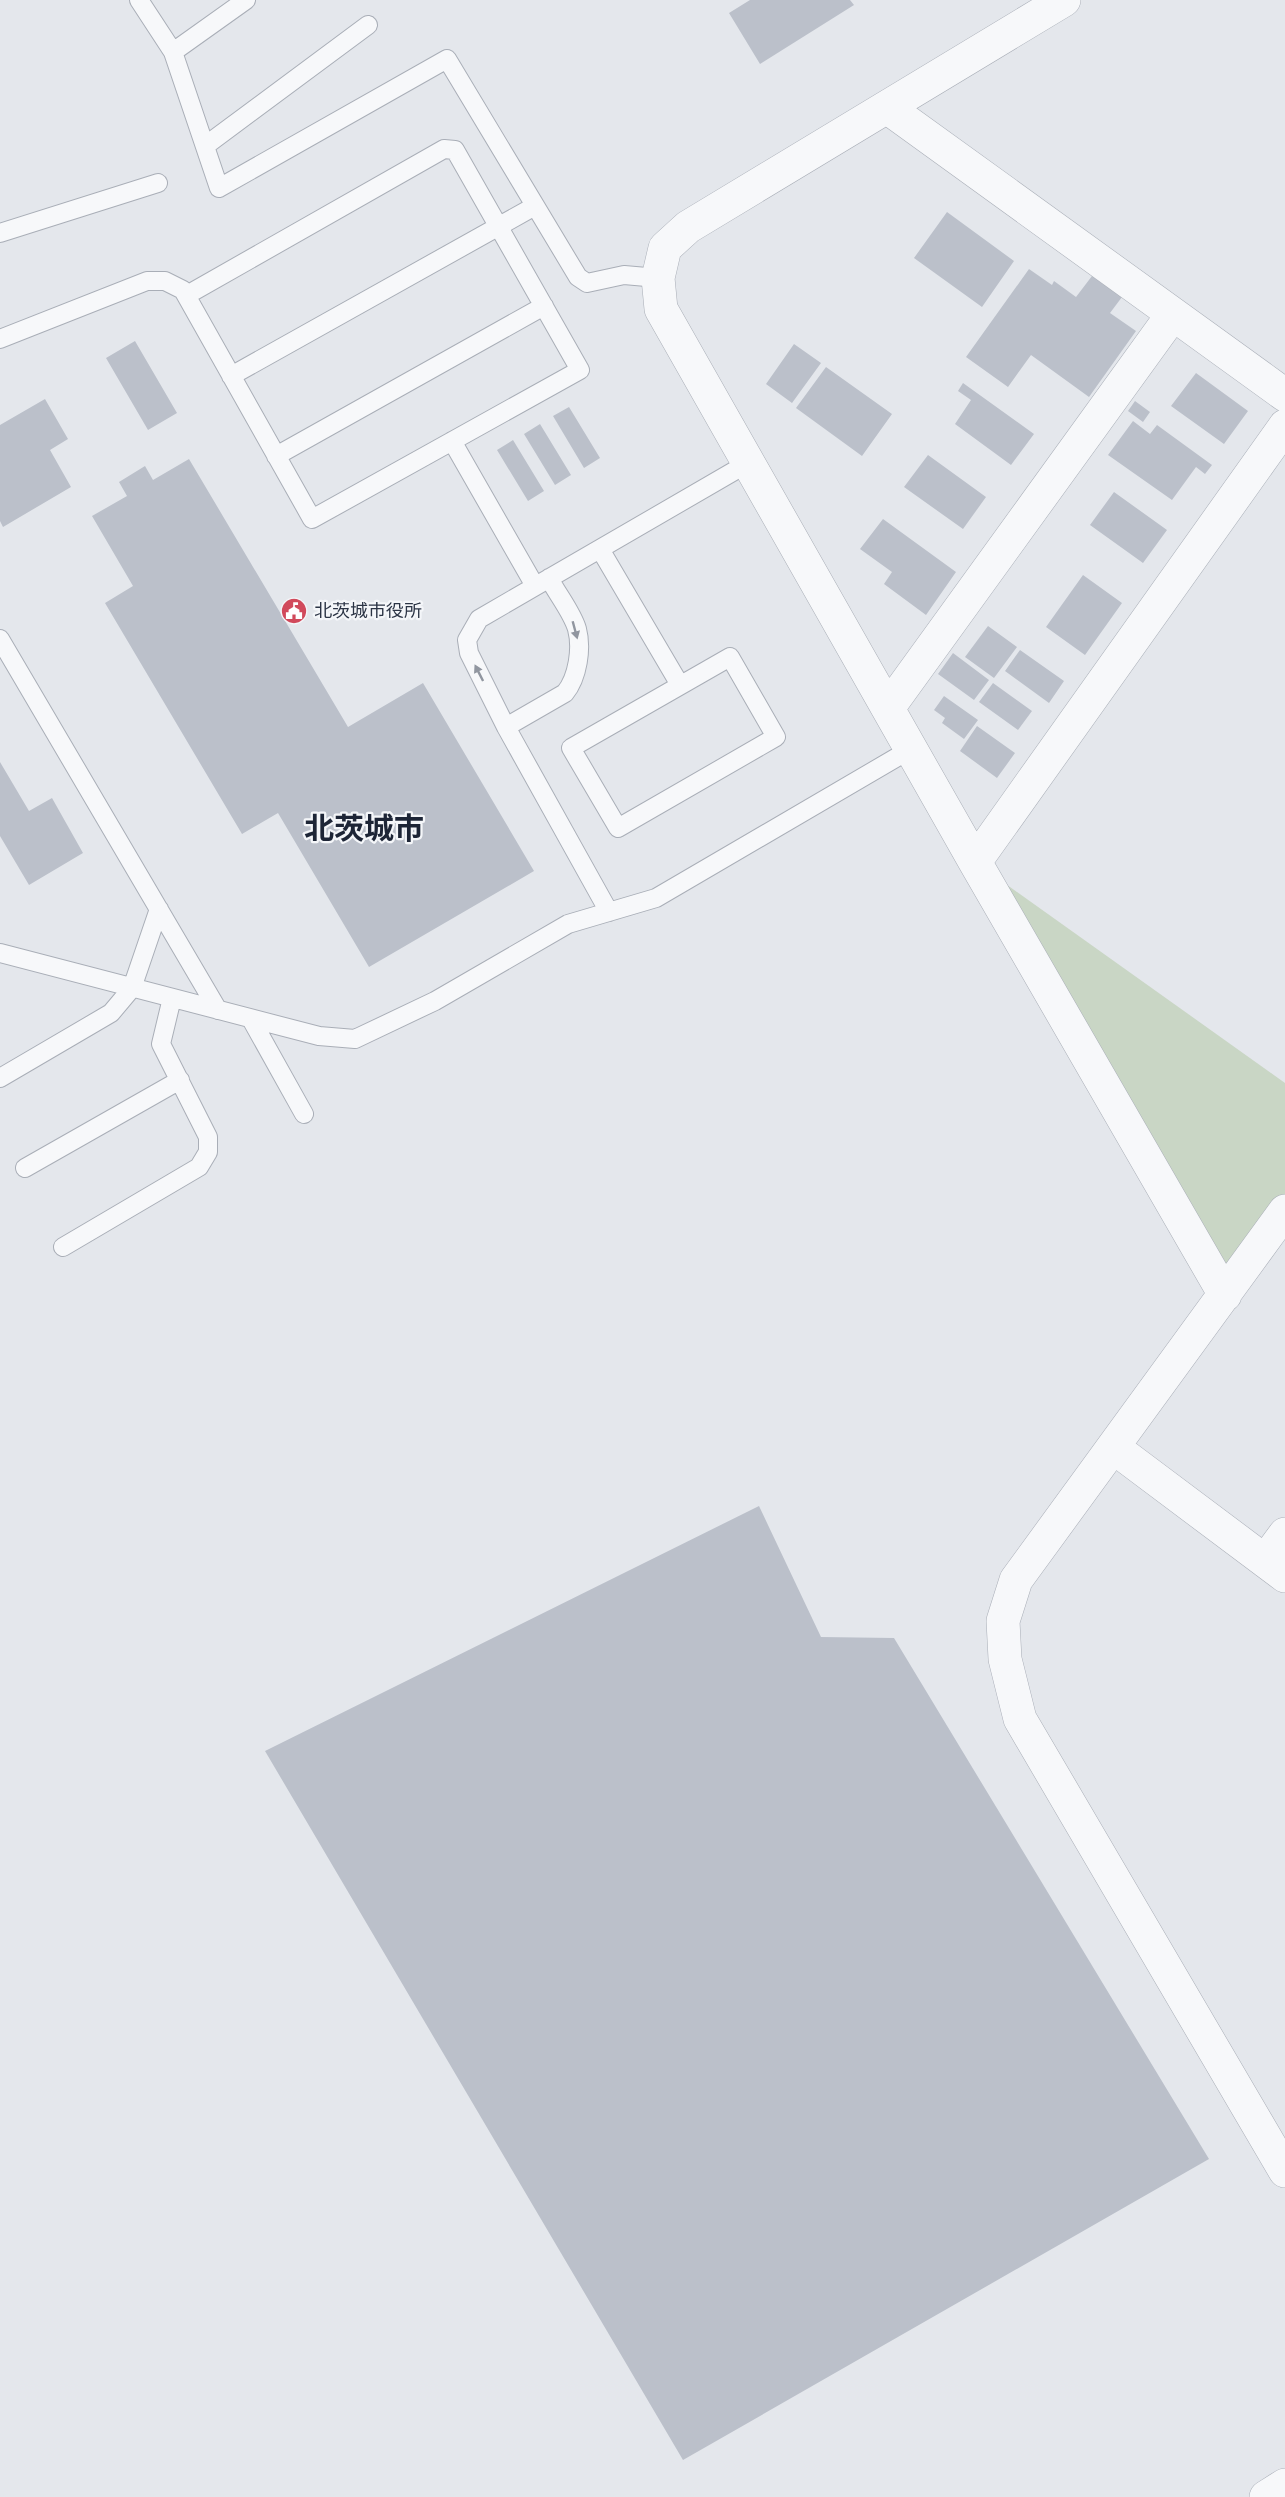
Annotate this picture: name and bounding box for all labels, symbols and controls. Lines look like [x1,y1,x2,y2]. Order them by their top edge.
public building icon: 北茨城市役所 [279,596,309,626]
place label: 北茨城市役所 [314,601,422,622]
one-way arrow [570,621,580,639]
one-way arrow [474,664,484,681]
district label: 北茨城市 [304,812,424,848]

